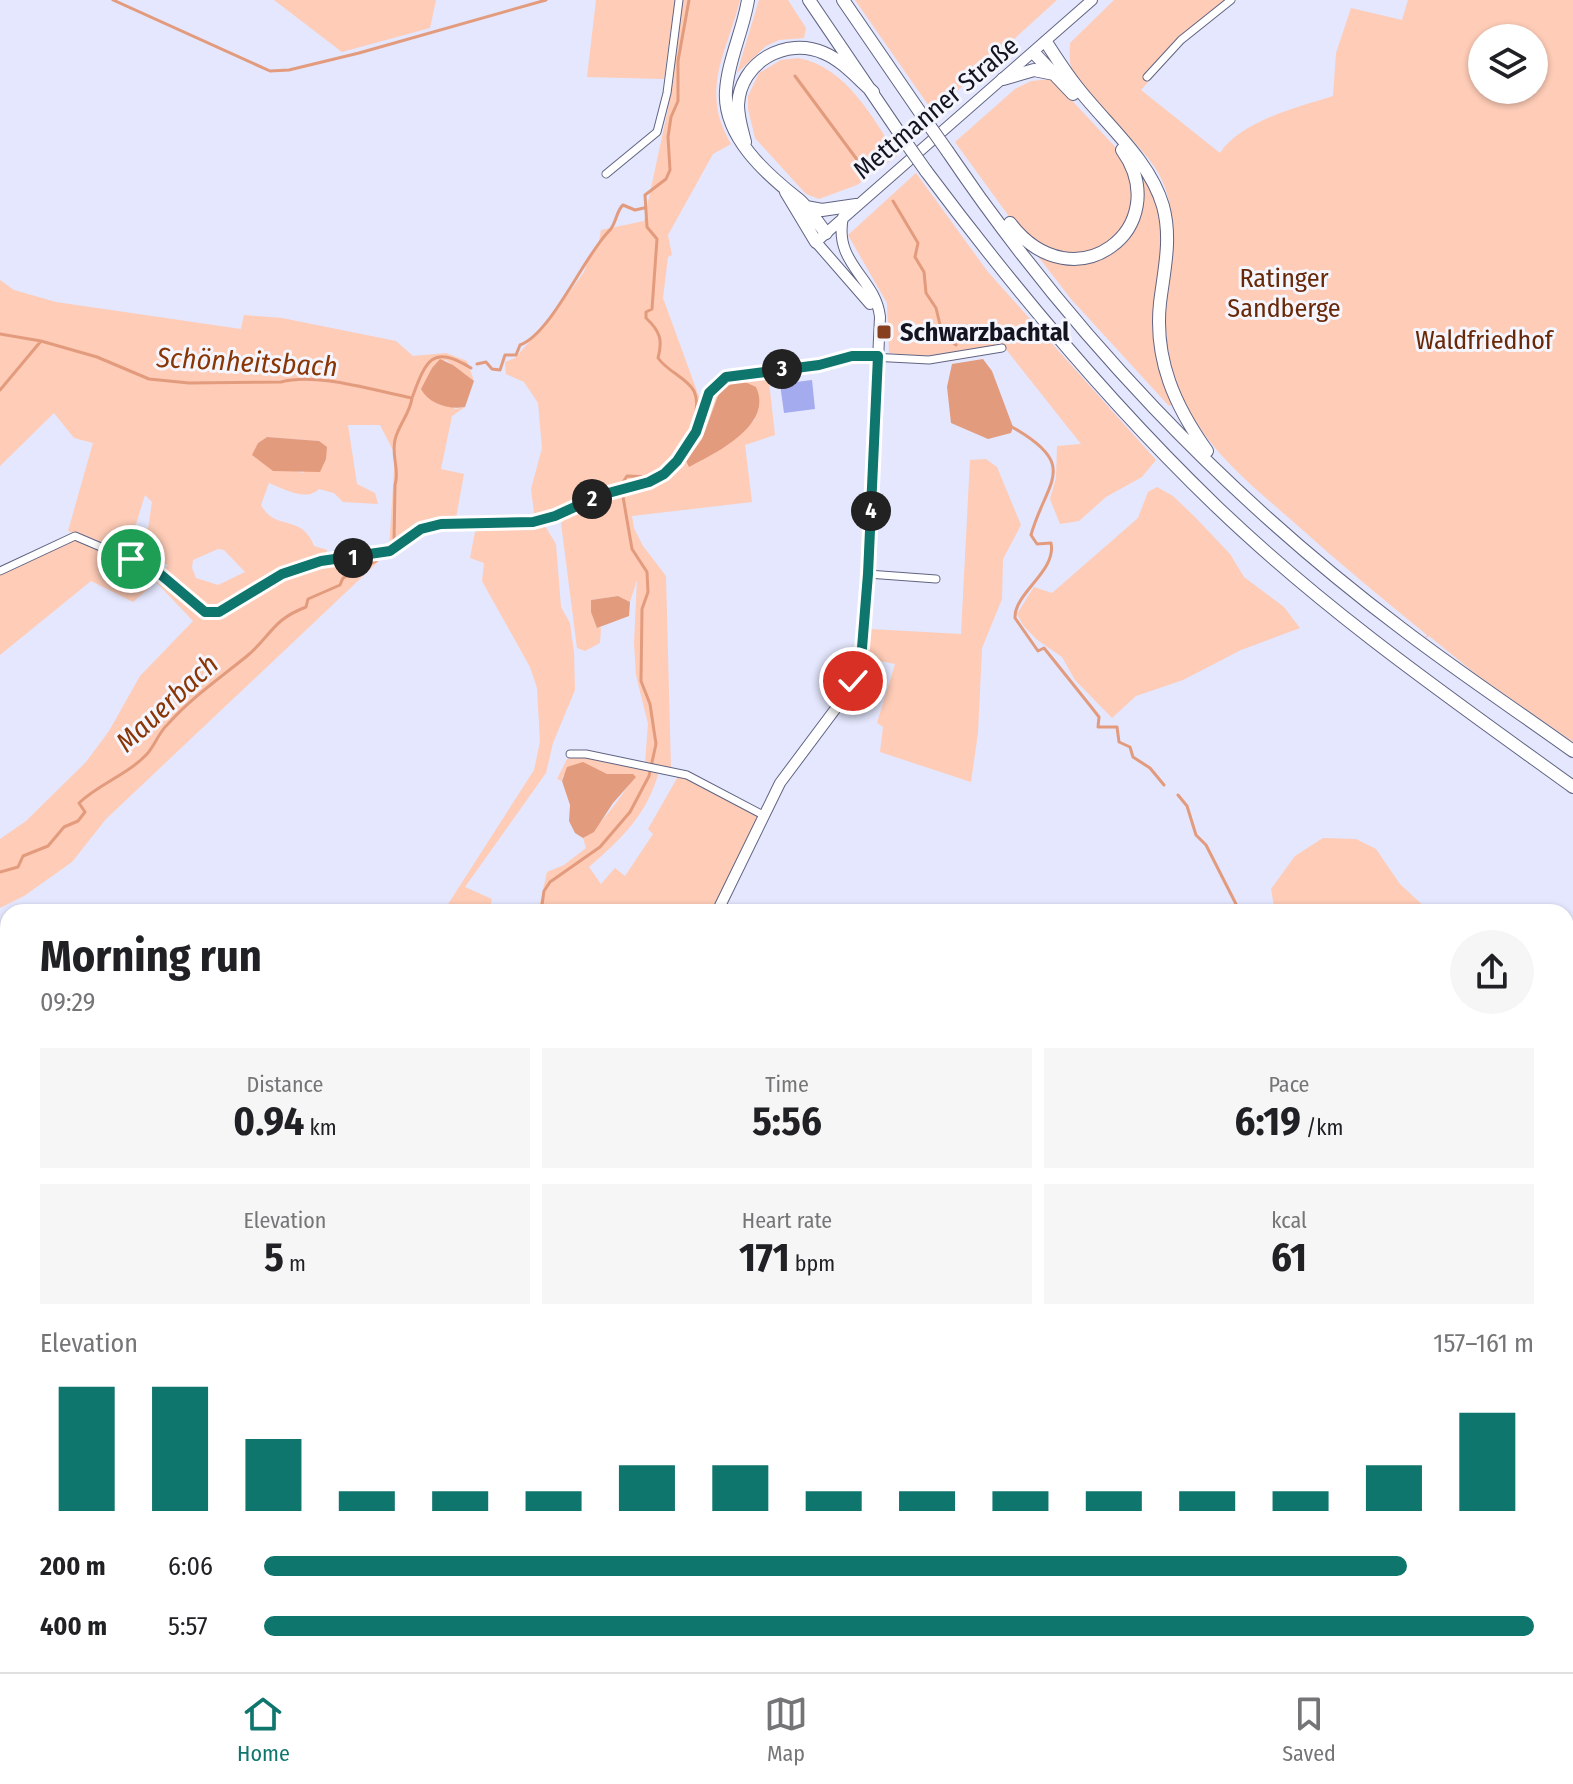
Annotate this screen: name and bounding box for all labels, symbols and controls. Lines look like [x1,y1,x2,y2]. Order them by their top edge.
map controls [1468,24,1548,104]
button: layers [1468,24,1548,104]
street label: Mettmanner Straße [847,30,1025,186]
park label: Ratinger Sandberge [1227,263,1341,324]
place label: Schwarzbachtal [900,317,1070,348]
marker: Schwarzbachtal [875,323,893,341]
park label: Waldfriedhof [1415,325,1555,356]
water label: Schönheitsbach [155,341,338,383]
pin: 3 [762,349,802,389]
text: 3 [777,355,787,382]
pin: 2 [572,479,612,519]
text: 2 [587,485,597,512]
pin: 4 [851,491,891,531]
text: 4 [865,497,877,524]
pin [97,525,165,593]
icon: arrive [109,537,153,581]
pin: 1 [333,538,373,578]
text: 1 [348,544,358,571]
water label: Mauerbach [109,647,225,759]
pin [819,647,887,715]
icon: check [831,659,875,703]
text: Morning run [40,930,262,983]
button: share [1450,930,1534,1014]
text: 09:29 [40,987,95,1018]
text: Distance [246,1071,324,1098]
text: Time [765,1071,809,1098]
text: Pace [1268,1071,1310,1098]
text: 0.94 [233,1098,304,1146]
text: 5:56 [752,1098,822,1146]
text: 6:19 [1235,1098,1301,1146]
text: km [304,1114,337,1141]
text: /km [1301,1114,1343,1141]
text: Elevation [244,1207,326,1234]
text: Heart rate [742,1207,832,1234]
text: kcal [1271,1207,1307,1234]
text: 5 [264,1234,284,1282]
text: 171 [739,1234,790,1282]
text: 61 [1271,1234,1307,1282]
text: m [284,1250,306,1277]
text: bpm [790,1250,835,1277]
text: Elevation [40,1328,138,1359]
text: 157–161 m [1433,1328,1534,1359]
text: 200 m [40,1551,106,1582]
text: 6:06 [168,1551,213,1582]
text: 400 m [40,1611,107,1642]
text: 5:57 [168,1611,207,1642]
tab: Home [237,1692,290,1767]
tab: Map [764,1692,808,1767]
tab: Saved [1282,1692,1336,1767]

